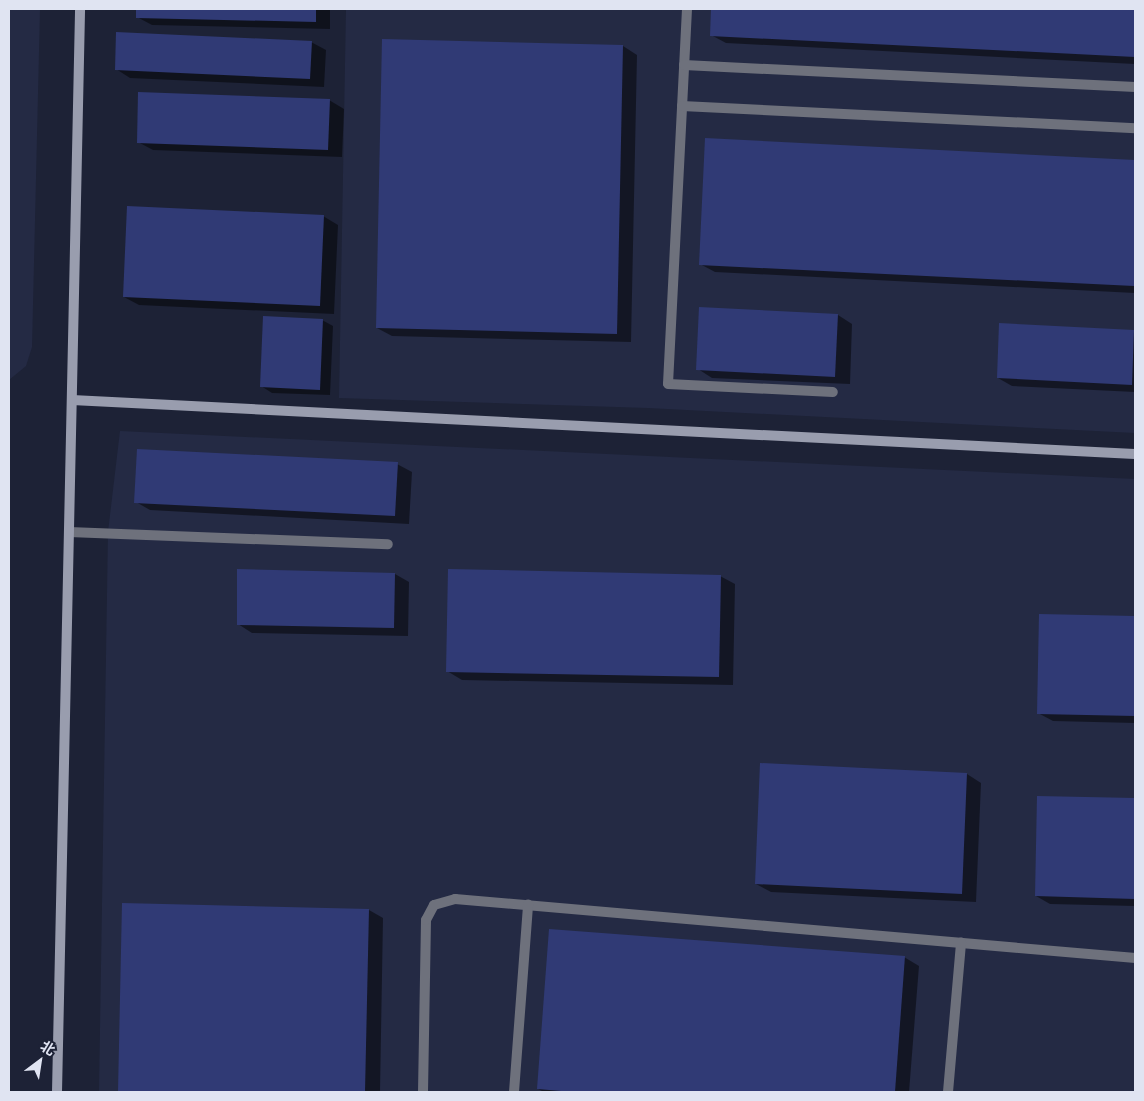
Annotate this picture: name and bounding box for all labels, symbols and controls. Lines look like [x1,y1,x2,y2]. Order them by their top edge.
text: 北 [37,1035,59,1060]
north arrow [15,1036,65,1086]

